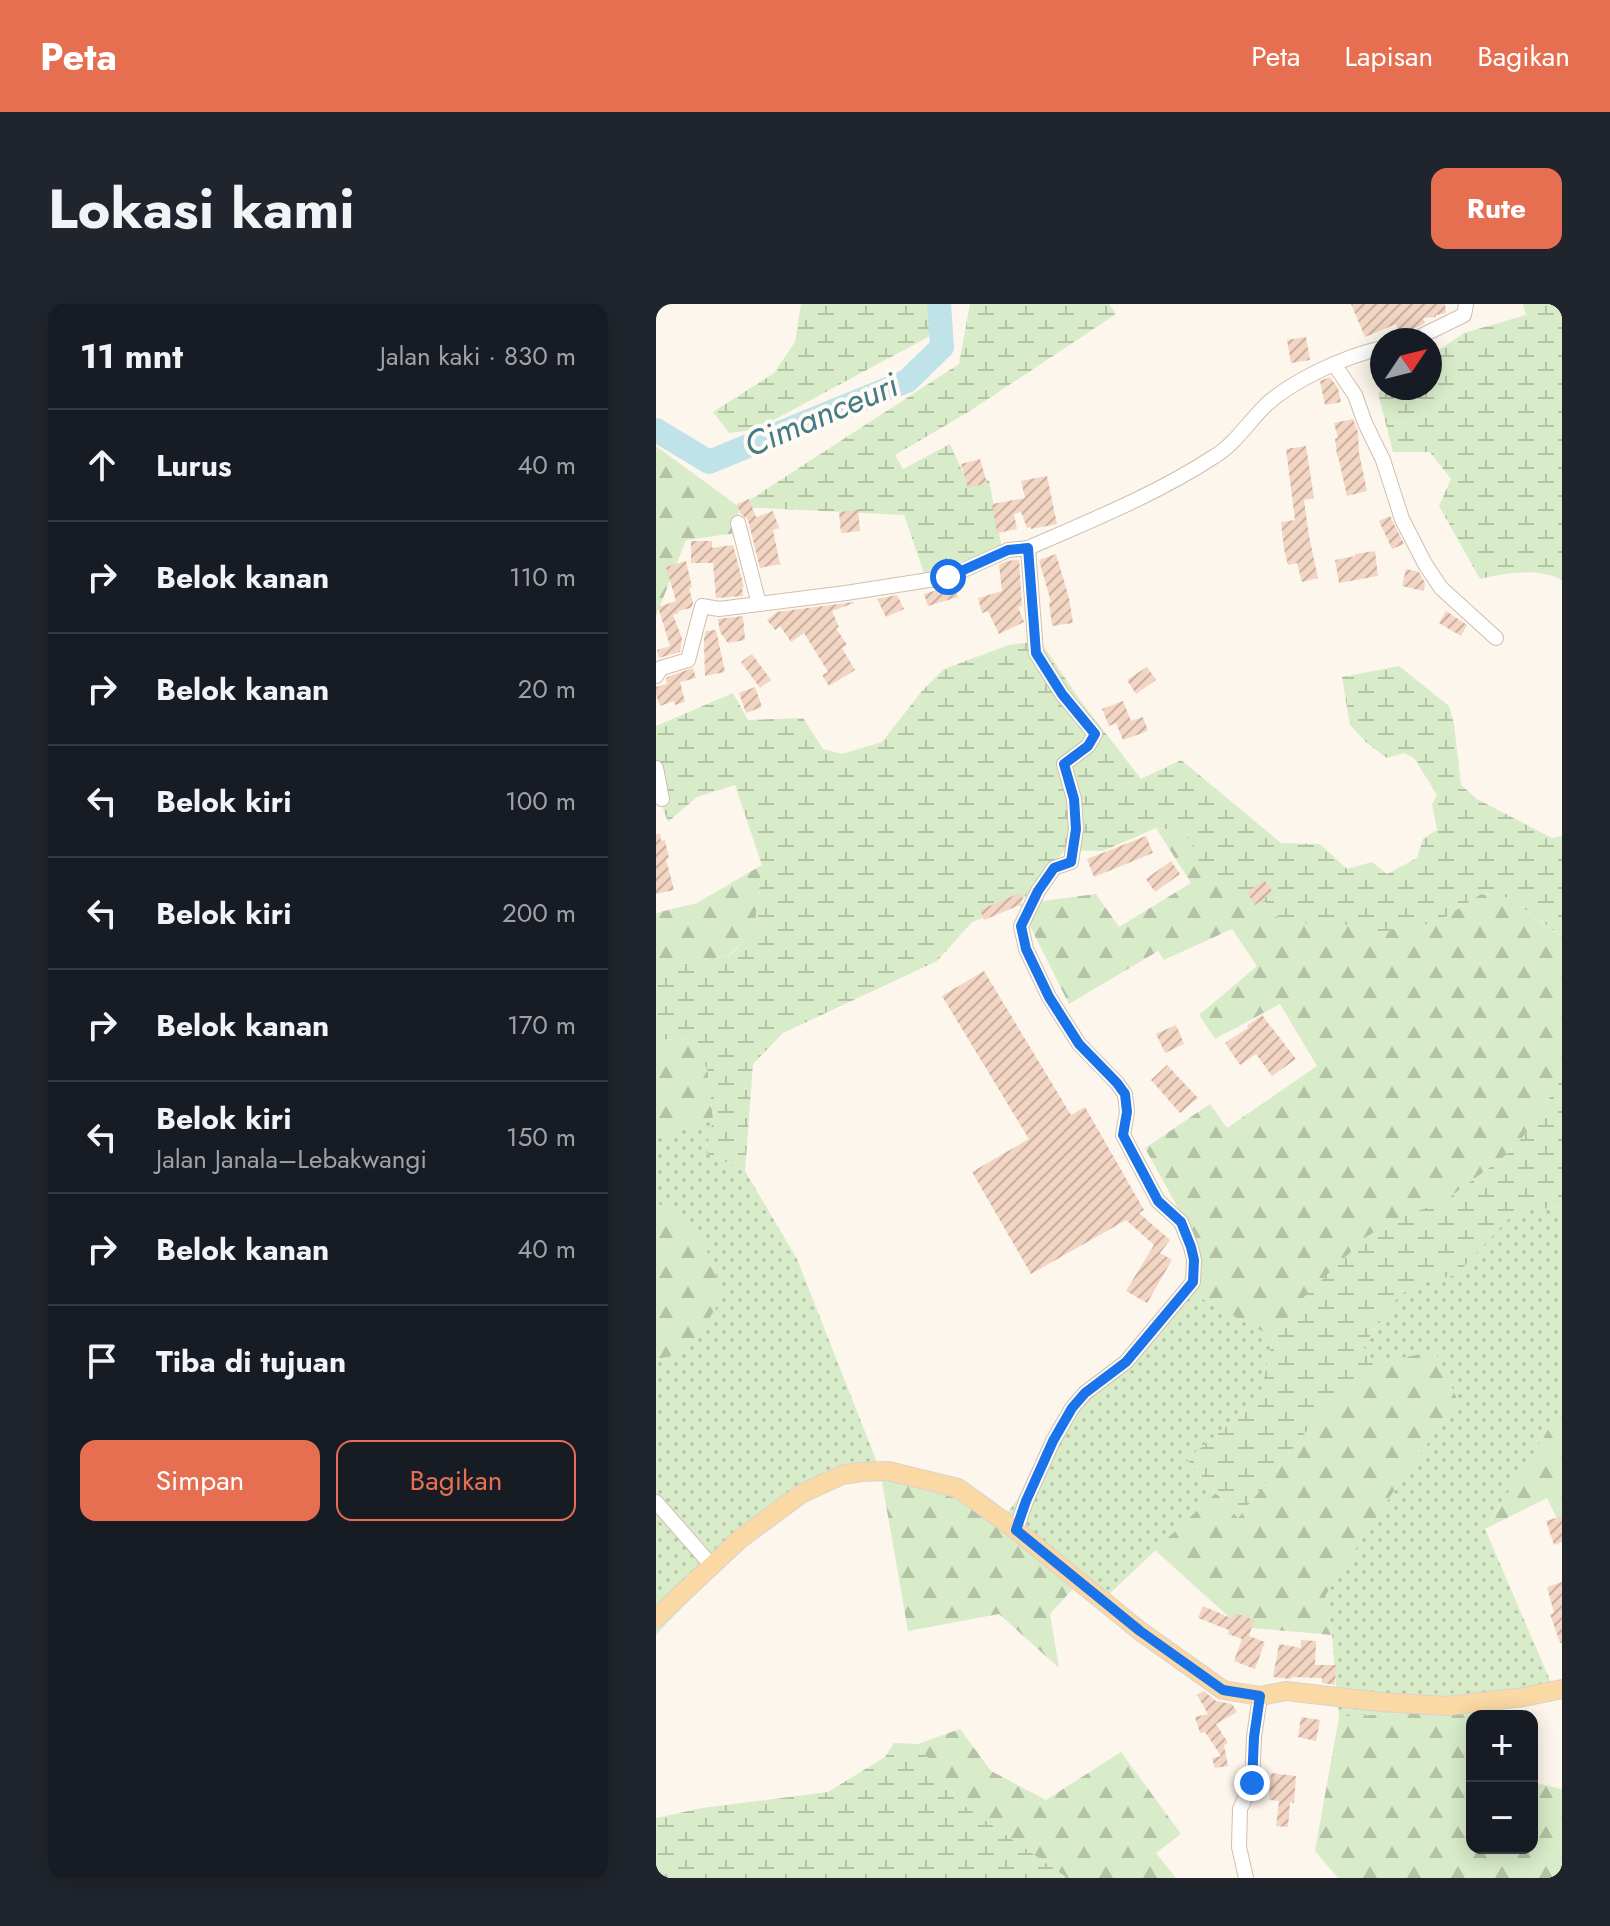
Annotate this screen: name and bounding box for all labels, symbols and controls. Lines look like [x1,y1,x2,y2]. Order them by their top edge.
text: Peta [40,29,117,84]
text: Peta [1251,36,1300,77]
text: Lapisan [1344,36,1433,77]
text: Bagikan [1477,36,1570,77]
text: Lokasi kami [48,168,355,249]
button: Rute [1431,168,1562,249]
north arrow [1370,328,1442,400]
text: 11 mnt [80,332,183,381]
text: Jalan kaki · 830 m [380,337,576,375]
water label: Cimanceuri [736,360,907,469]
icon: ahead [80,443,124,487]
text: Lurus [156,444,232,487]
text: 40 m [517,446,576,484]
icon: right [80,555,124,599]
text: Belok kanan [156,556,329,599]
text: 110 m [509,558,576,596]
route start [930,559,966,595]
icon: right [80,667,124,711]
text: Belok kanan [156,668,329,711]
text: 20 m [518,670,576,708]
icon: left [80,779,124,823]
text: Belok kiri [156,780,291,823]
text: 100 m [505,782,576,820]
icon: left [80,891,124,935]
text: Belok kiri [156,892,291,935]
text: 200 m [502,894,576,932]
icon: right [80,1003,124,1047]
text: Belok kanan [156,1004,329,1047]
text: 170 m [507,1006,576,1044]
text: Belok kiri [156,1097,291,1140]
icon: left [80,1115,124,1159]
text: 150 m [506,1118,576,1156]
text: Jalan Janala–Lebakwangi [156,1140,427,1178]
icon: right [80,1227,124,1271]
text: Belok kanan [156,1228,329,1271]
text: 40 m [517,1230,576,1268]
icon: arrive [80,1339,124,1383]
text: Tiba di tujuan [156,1340,346,1383]
button: Simpan [80,1440,320,1521]
button: Bagikan [336,1440,576,1521]
map controls [1466,1710,1538,1854]
button: + [1466,1710,1538,1782]
route end [1234,1765,1270,1801]
button: − [1466,1782,1538,1854]

